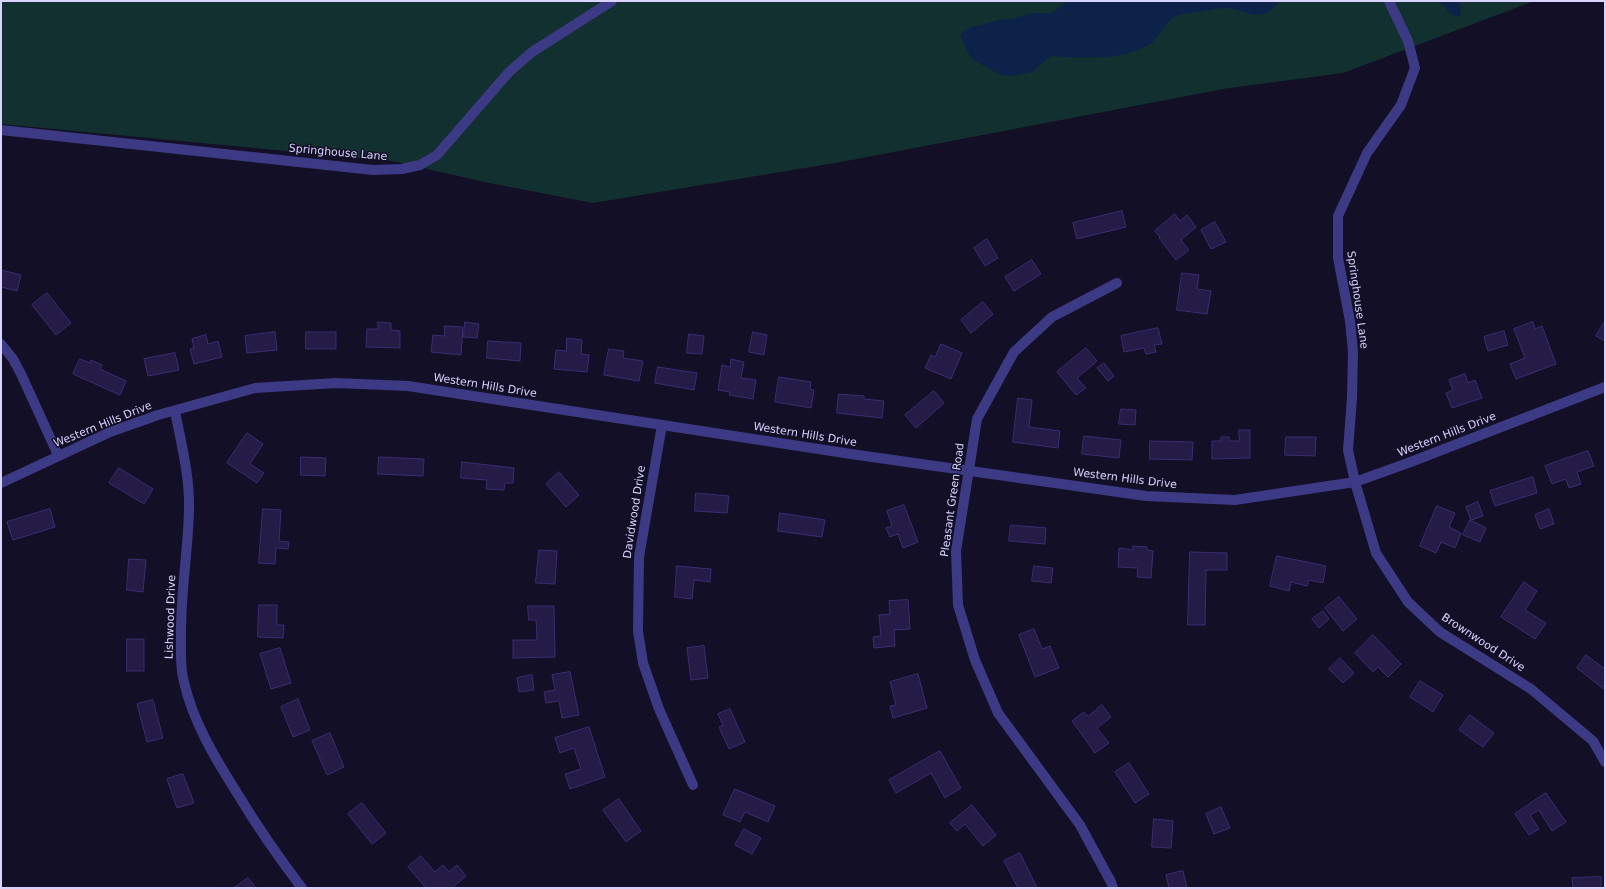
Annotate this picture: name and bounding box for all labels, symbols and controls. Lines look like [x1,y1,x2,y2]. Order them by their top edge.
street label: Springhouse Lane [288,142,388,164]
street label: Springhouse Lane [1344,250,1370,350]
street label: Western Hills Drive [432,371,538,401]
street label: Western Hills Drive [52,399,154,451]
street label: Western Hills Drive [1396,410,1498,460]
street label: Western Hills Drive [752,420,858,450]
street label: Pleasant Green Road [938,442,968,558]
street label: Davidwood Drive [621,465,649,559]
street label: Western Hills Drive [1072,466,1178,492]
street label: Lishwood Drive [163,575,179,659]
street label: Brownwood Drive [1439,611,1527,675]

